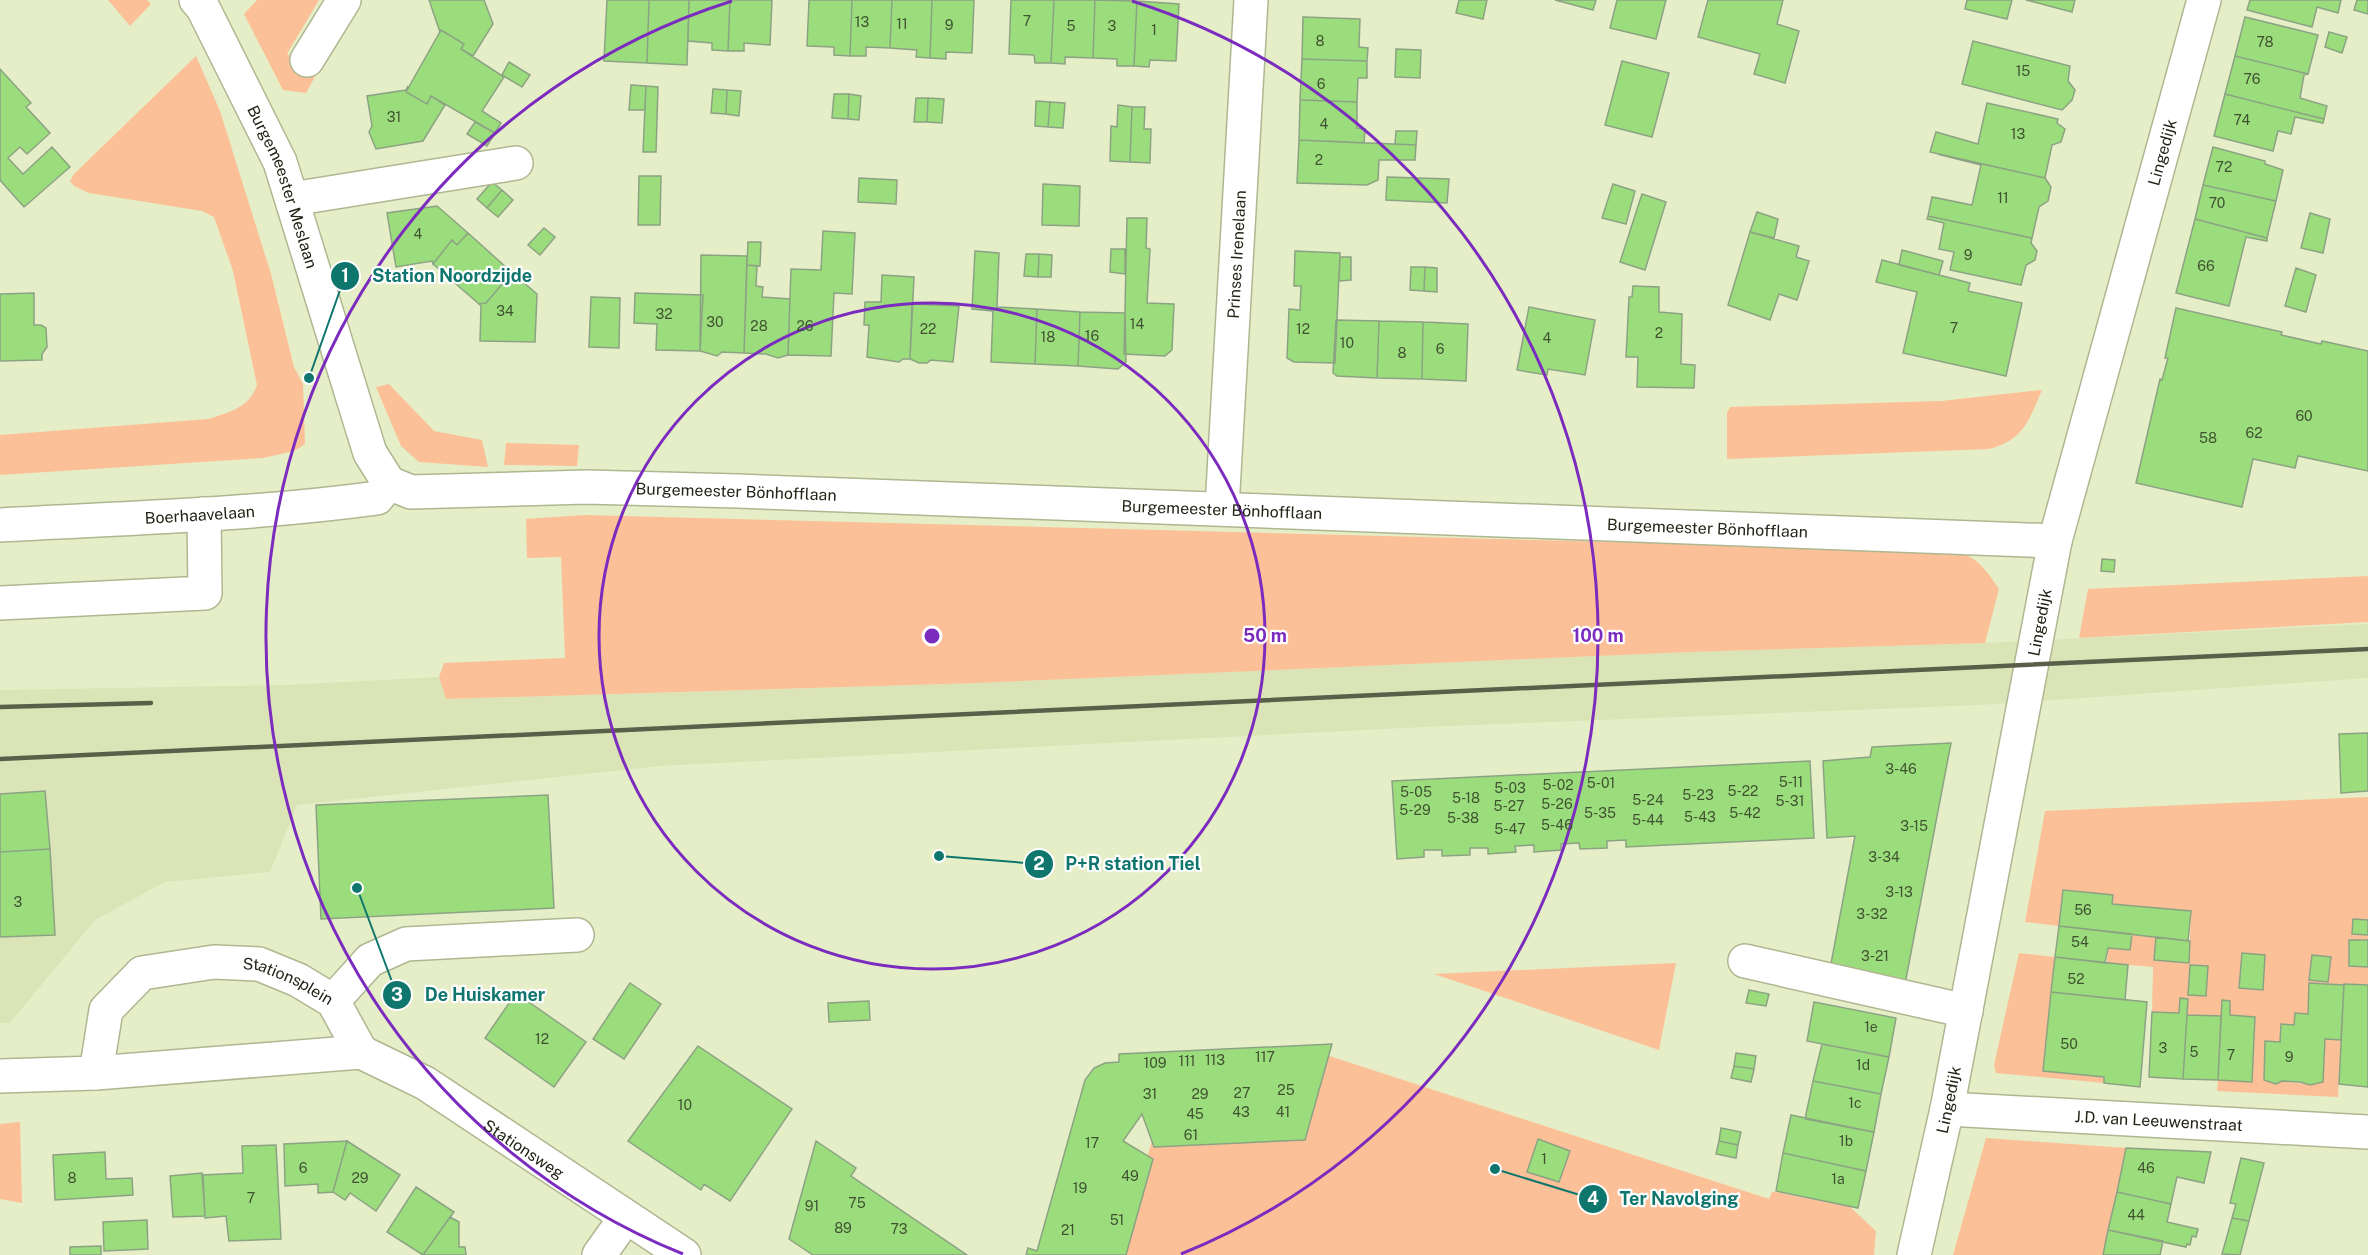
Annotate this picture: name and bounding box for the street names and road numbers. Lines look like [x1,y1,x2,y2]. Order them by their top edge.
street label: Burgemeester Meslaan [243,102,321,271]
street label: Lingedijk [2144,117,2181,188]
street label: Prinses Irenelaan [1224,190,1250,319]
street label: Burgemeester Bönhofflaan [635,479,837,505]
street label: Burgemeester Bönhofflaan [1121,497,1323,523]
street label: Boerhaavelaan [144,502,256,528]
street label: Burgemeester Bönhofflaan [1607,515,1808,542]
street label: Lingedijk [2024,587,2056,658]
street label: Stationsplein [242,954,337,1009]
street label: Lingedijk [1933,1065,1965,1135]
street label: J.D. van Leeuwenstraat [2074,1107,2243,1135]
street label: Stationsweg [480,1116,568,1183]

